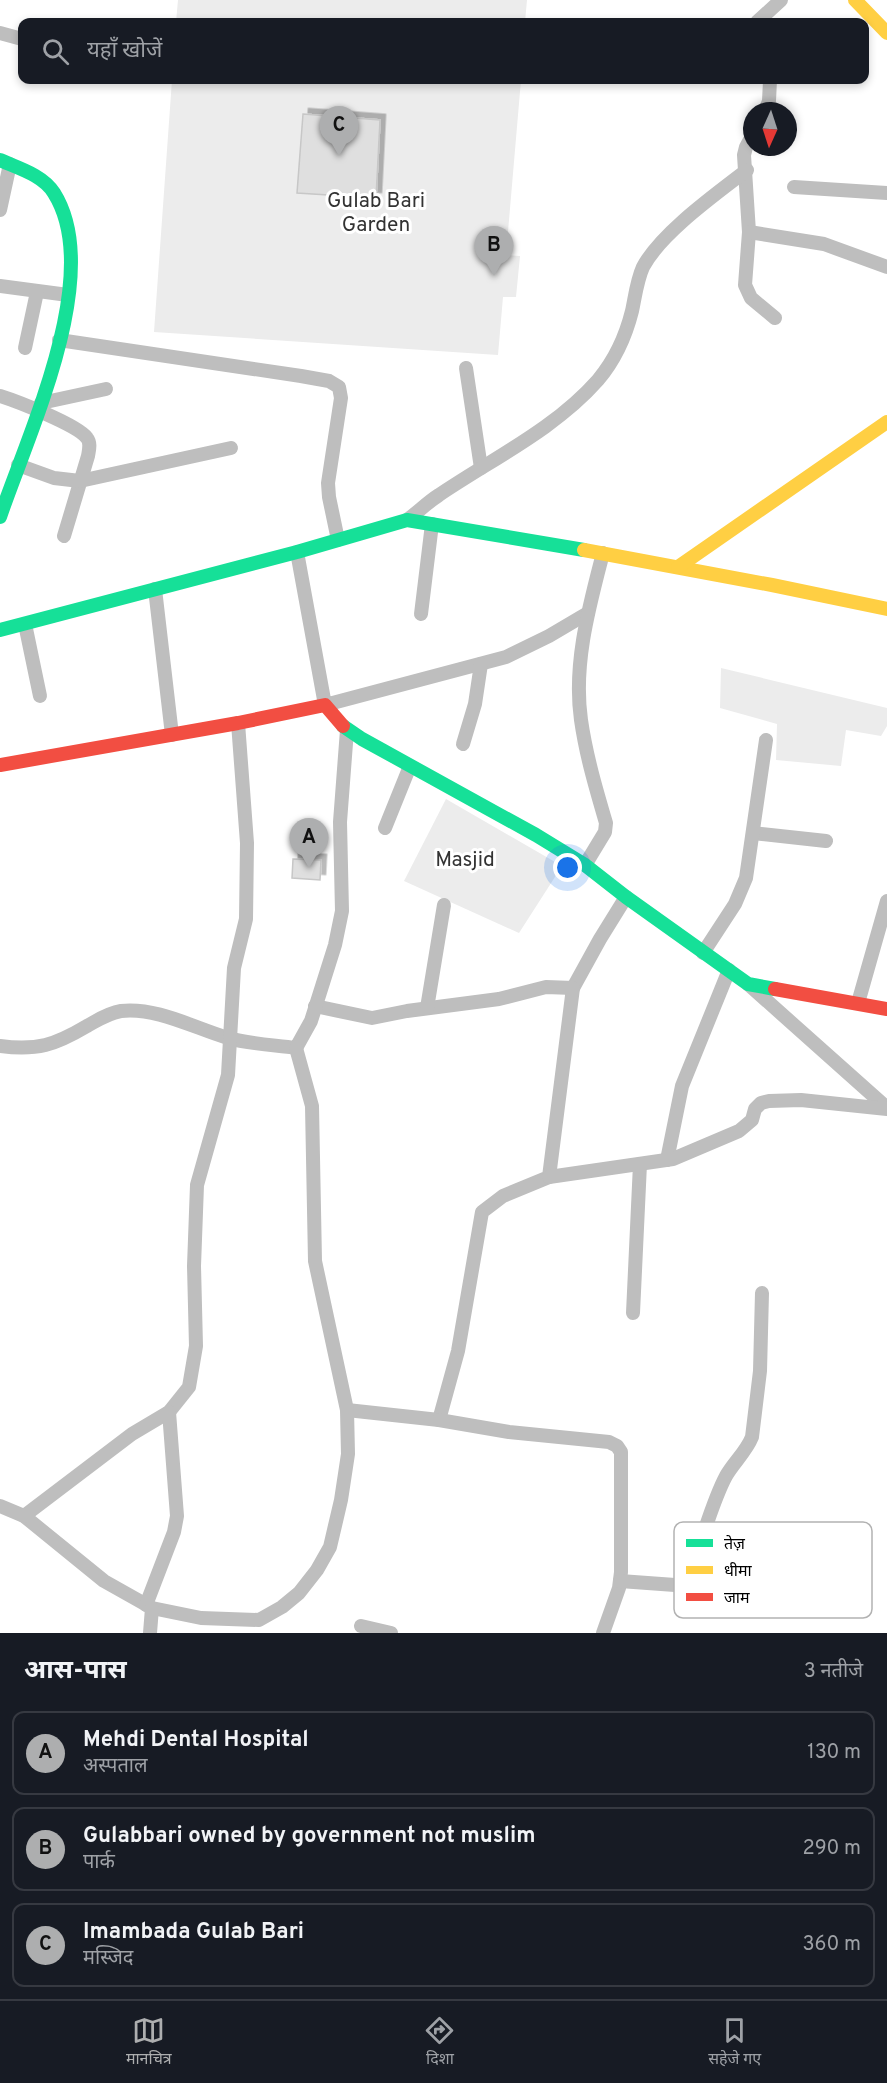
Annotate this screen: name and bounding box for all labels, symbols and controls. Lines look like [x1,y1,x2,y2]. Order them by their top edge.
search box [18,18,869,84]
icon: search [39,35,72,68]
text: यहाँ खोजें [87,38,162,65]
north arrow [743,102,797,156]
pin: C [320,106,358,156]
park label: Gulab Bari Garden [327,188,425,239]
pin: B [474,226,514,276]
pin: A [290,818,328,868]
park label: Masjid [435,847,495,874]
your location [553,853,582,882]
legend [674,1522,872,1618]
text: तेज़ [724,1534,746,1555]
text: धीमा [724,1562,753,1582]
text: जाम [724,1589,750,1609]
text: आस-पास [24,1655,127,1688]
text: 3 नतीजे [804,1659,863,1685]
text: Mehdi Dental Hospital [83,1727,309,1754]
text: A [38,1740,53,1766]
text: 130 m [807,1740,861,1766]
text: अस्पताल [83,1754,148,1780]
text: Gulabbari owned by government not muslim [83,1823,536,1850]
text: B [39,1836,52,1862]
text: 290 m [803,1836,861,1862]
text: पार्क [83,1850,115,1876]
text: Imambada Gulab Bari [83,1919,304,1946]
text: C [39,1932,52,1958]
text: 360 m [803,1932,861,1958]
text: मस्जिद [83,1946,133,1972]
tab: मानचित्र [126,2014,172,2071]
tab: दिशा [423,2014,456,2071]
tab: सहेजे गए [708,2014,761,2071]

